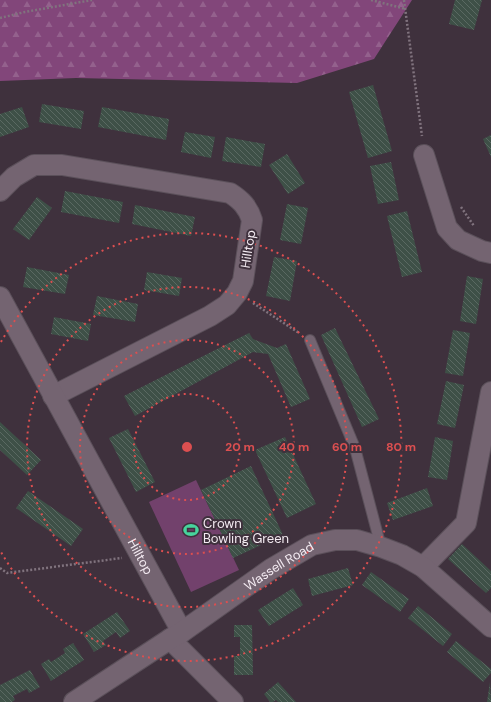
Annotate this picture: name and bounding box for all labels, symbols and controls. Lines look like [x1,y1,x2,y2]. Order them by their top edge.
street label: Hilltop [237,229,259,269]
text: 20 m [225,439,255,455]
text: 40 m [279,439,309,455]
text: 60 m [332,439,362,455]
text: 80 m [386,439,416,455]
centre of rings [180,440,194,454]
place label: Crown Bowling Green [203,515,289,547]
sports icon: Crown Bowling Green [182,521,200,539]
street label: Hilltop [124,535,158,577]
street label: Wassell Road [241,538,317,594]

